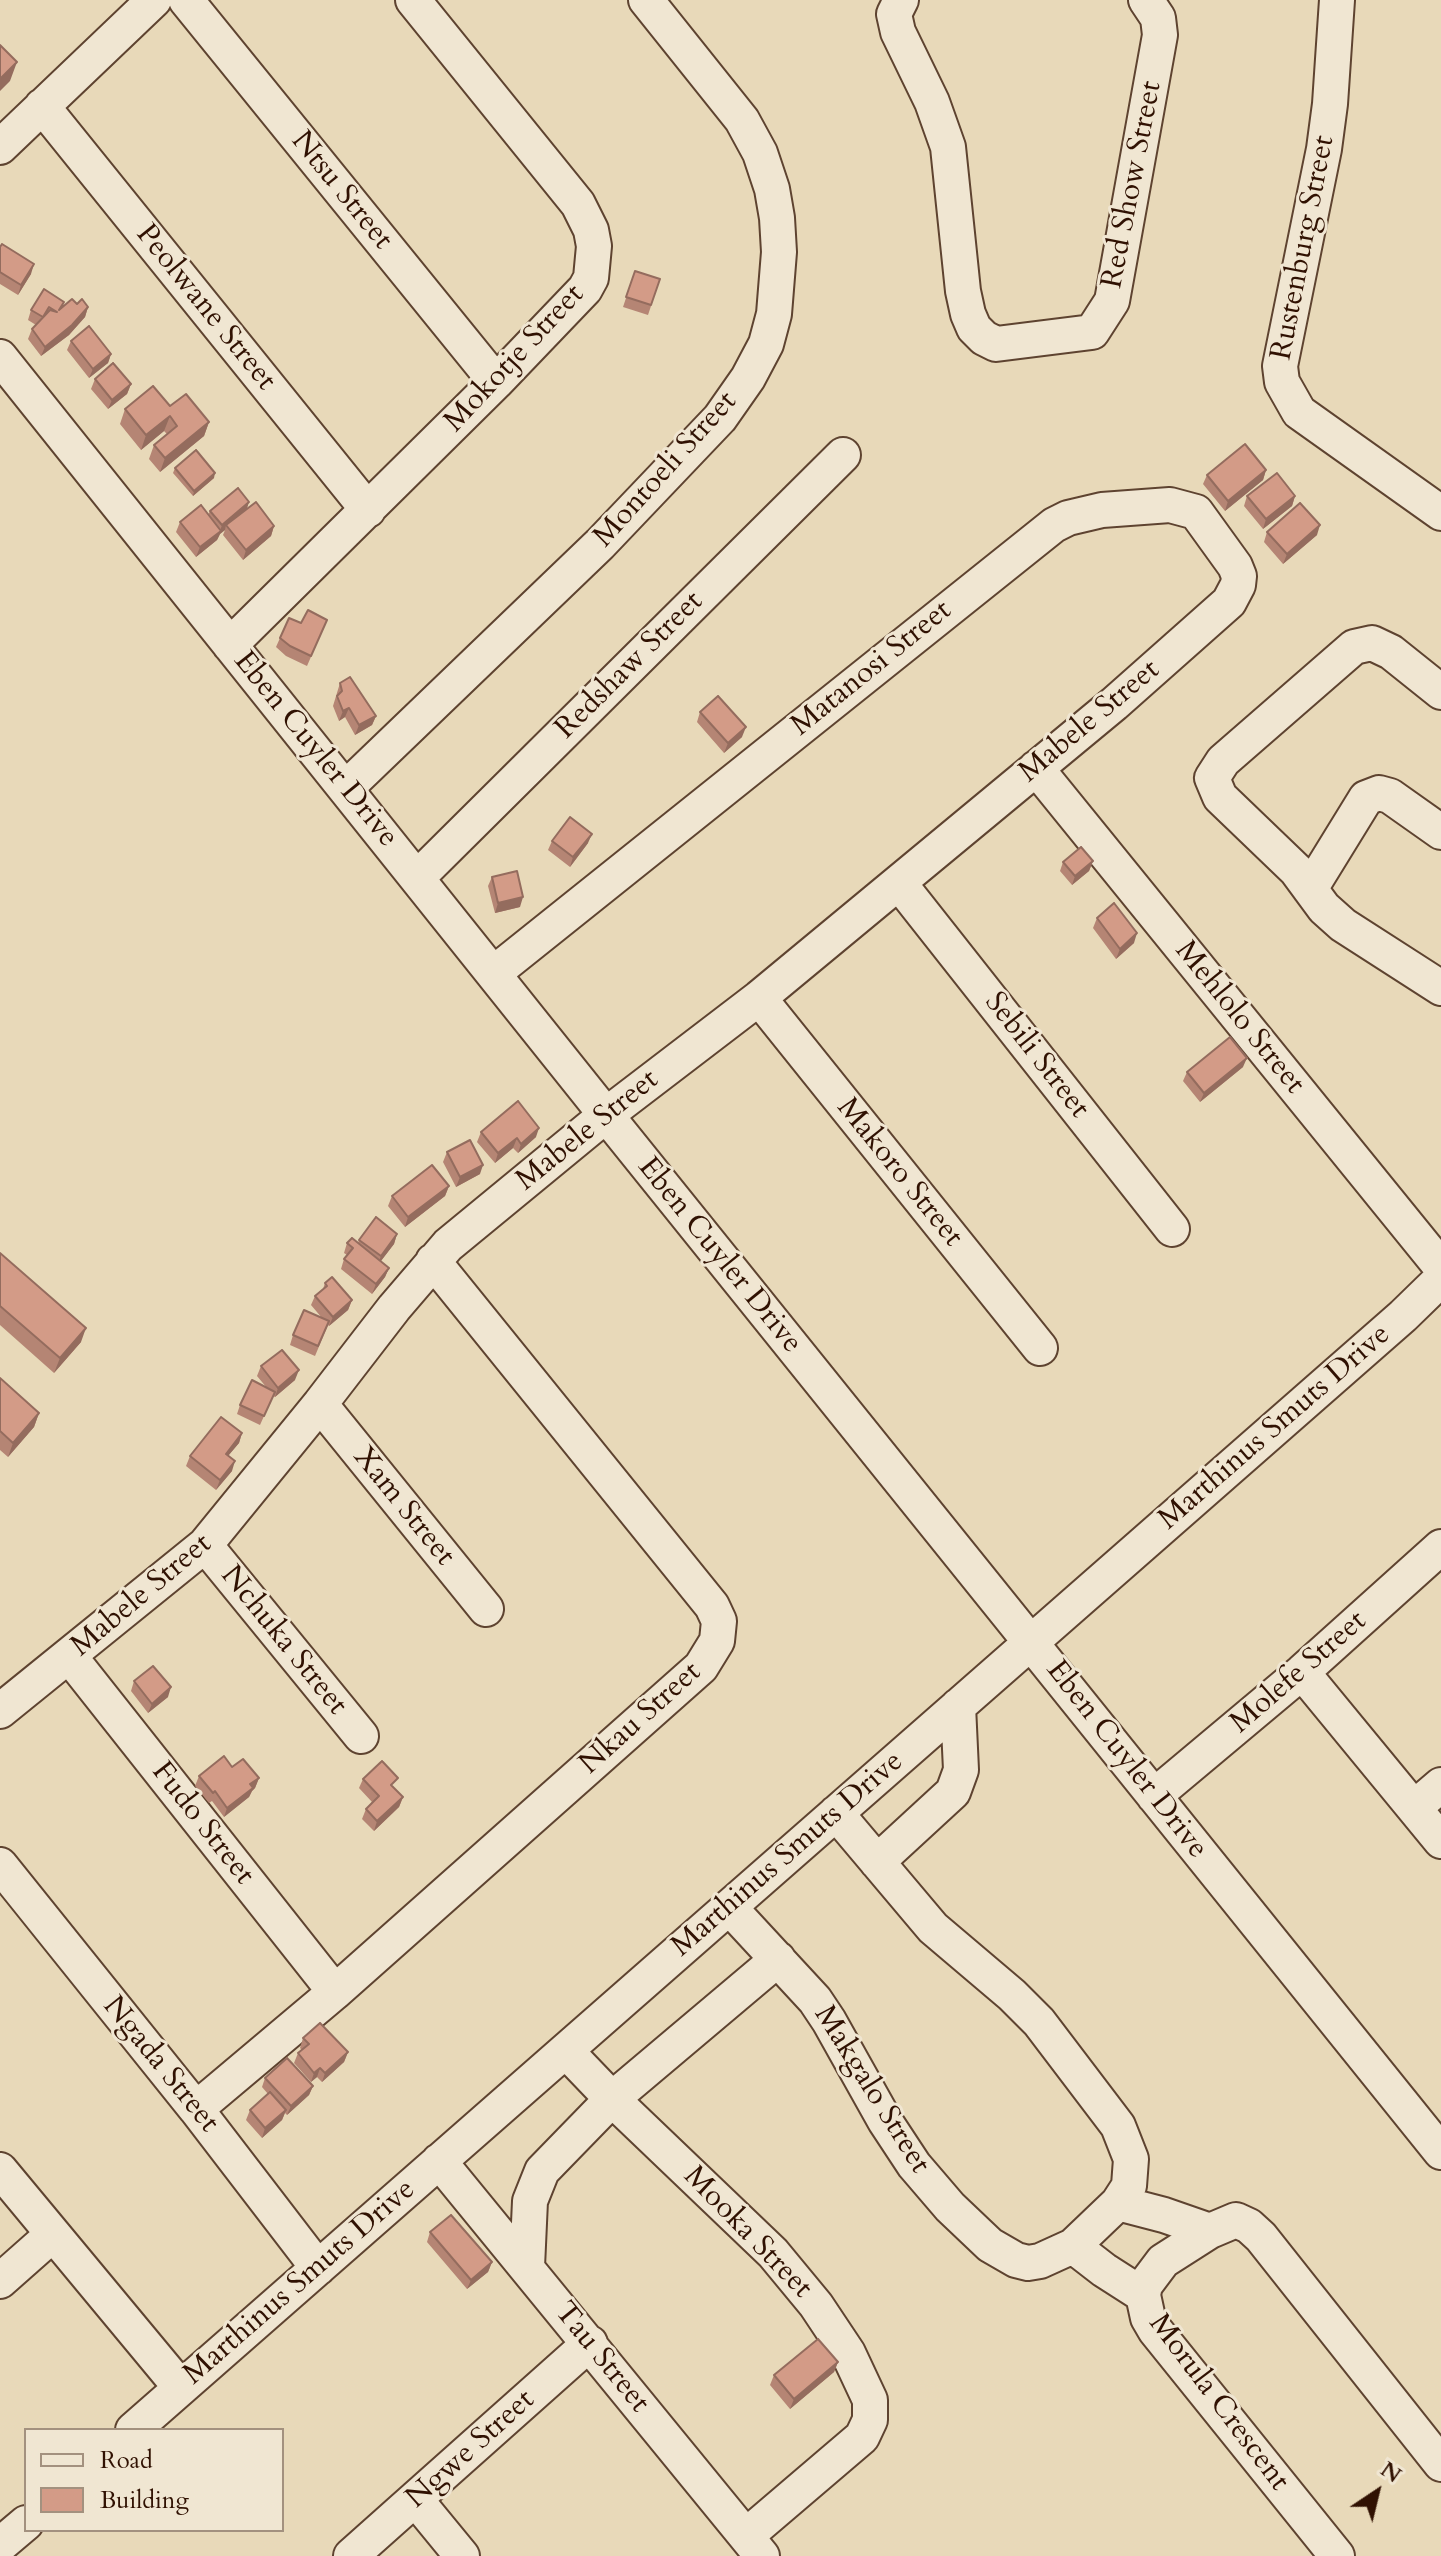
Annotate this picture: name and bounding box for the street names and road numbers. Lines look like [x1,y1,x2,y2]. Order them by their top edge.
street label: Red Show Street [1095,78,1171,292]
street label: Ntsu Street [282,125,400,257]
street label: Rustenburg Street [1265,133,1343,363]
street label: Peolwane Street [127,218,283,398]
street label: Mokotje Street [438,278,592,440]
street label: Montoeli Street [587,385,745,555]
street label: Redshaw Street [549,585,711,747]
street label: Matanosi Street [785,593,959,745]
street label: Eben Cuyler Drive [225,645,405,855]
street label: Mabele Street [1012,653,1168,791]
street label: Mehlolo Street [1166,934,1312,1102]
street label: Sebili Street [976,986,1096,1126]
street label: Mabele Street [510,1063,666,1199]
street label: Makoro Street [828,1091,970,1255]
street label: Eben Cuyler Drive [629,1151,809,1361]
street label: Marthinus Smuts Drive [1152,1318,1398,1538]
street label: Xam Street [344,1440,462,1574]
street label: Mabele Street [64,1527,220,1665]
street label: Nchuka Street [212,1559,354,1723]
street label: Molefe Street [1224,1604,1374,1742]
street label: Eben Cuyler Drive [1038,1654,1214,1866]
street label: Nkau Street [573,1655,709,1783]
street label: Marthinus Smuts Drive [665,1745,911,1965]
street label: Fudo Street [143,1755,261,1893]
street label: Ngada Street [94,1990,226,2140]
street label: Makgalo Street [805,1999,937,2181]
street label: Mooka Street [675,2159,819,2307]
street label: Marthinus Smuts Drive [177,2173,423,2393]
street label: Tau Street [546,2296,656,2420]
street label: Morula Crescent [1140,2308,1296,2498]
street label: Ngwe Street [399,2383,543,2517]

